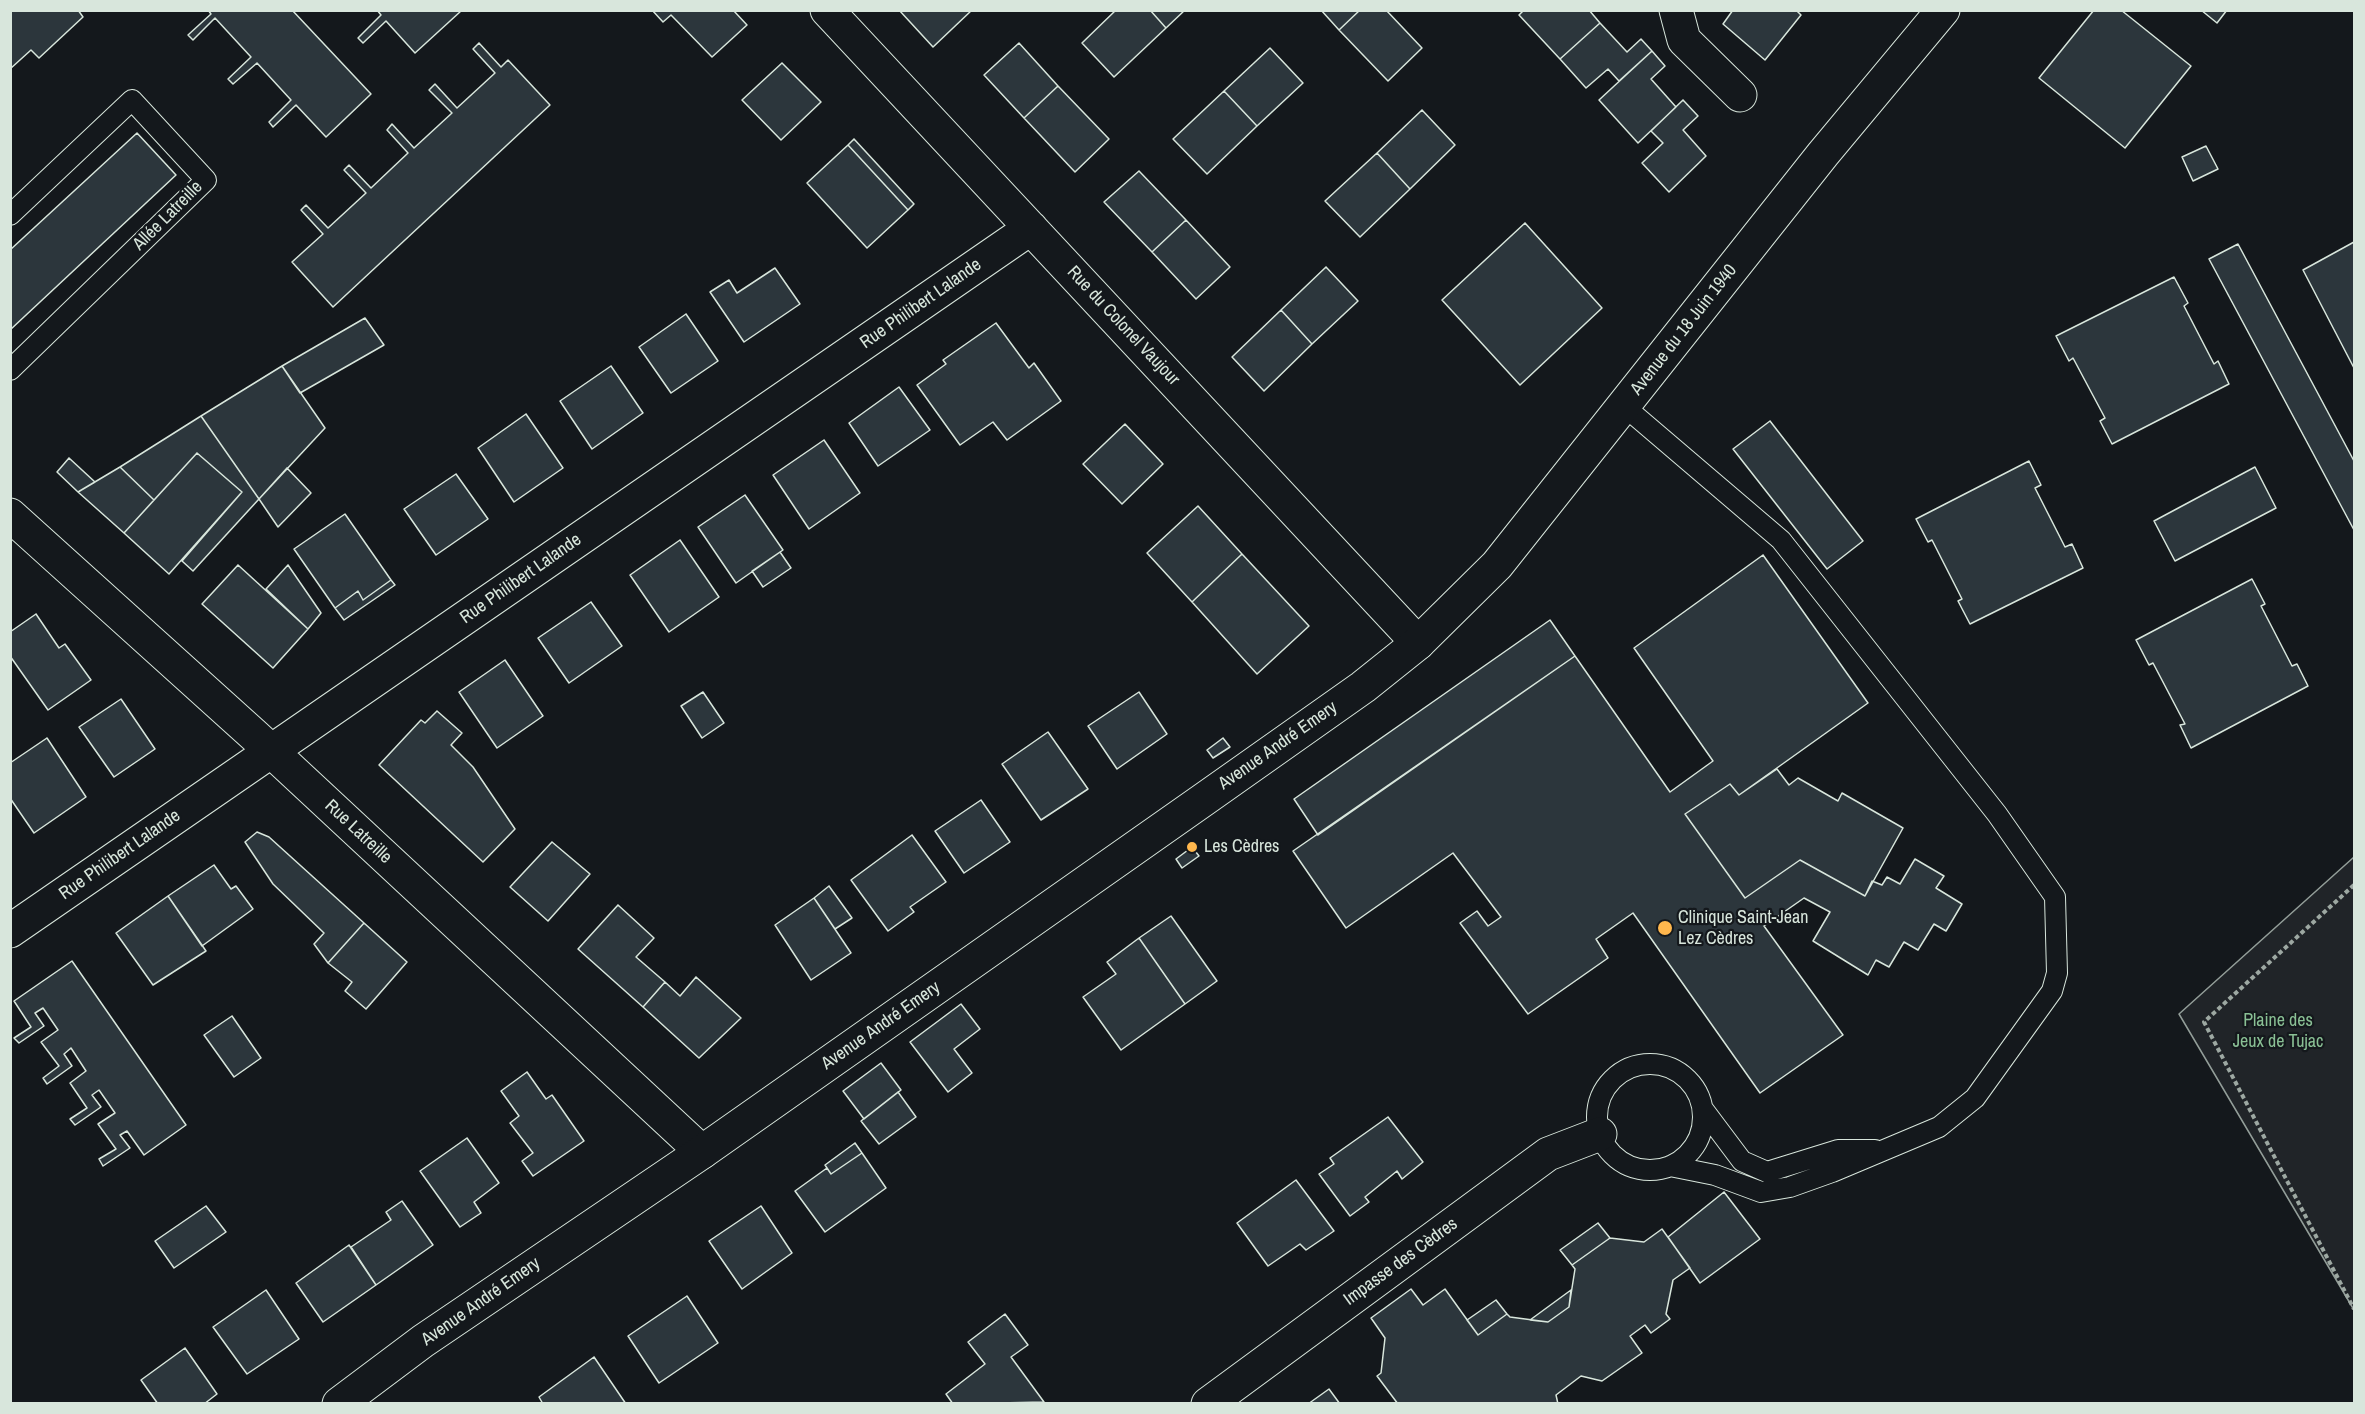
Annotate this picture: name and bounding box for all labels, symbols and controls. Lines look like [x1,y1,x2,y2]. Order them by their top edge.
street label: Allée Latreille [129,177,207,255]
street label: Rue Philibert Lalande [856,254,986,354]
street label: Avenue du 18 Juin 1940 [1626,260,1742,400]
street label: Rue du Colonel Vaujour [1062,262,1184,390]
street label: Rue Philibert Lalande [456,529,586,629]
street label: Avenue André Emery [1214,697,1342,795]
street label: Rue Latreille [320,796,396,868]
street label: Rue Philibert Lalande [55,805,185,905]
place label: Les Cèdres [1204,836,1279,858]
marker: Les Cèdres [1185,840,1199,854]
place label: Clinique Saint-Jean Lez Cèdres [1678,907,1808,950]
marker: Clinique Saint-Jean Lez Cèdres [1656,919,1674,937]
street label: Avenue André Emery [817,977,945,1075]
park label: Plaine des Jeux de Tujac [2233,1010,2323,1052]
street label: Impasse des Cèdres [1340,1213,1462,1311]
street label: Avenue André Emery [417,1253,545,1351]

